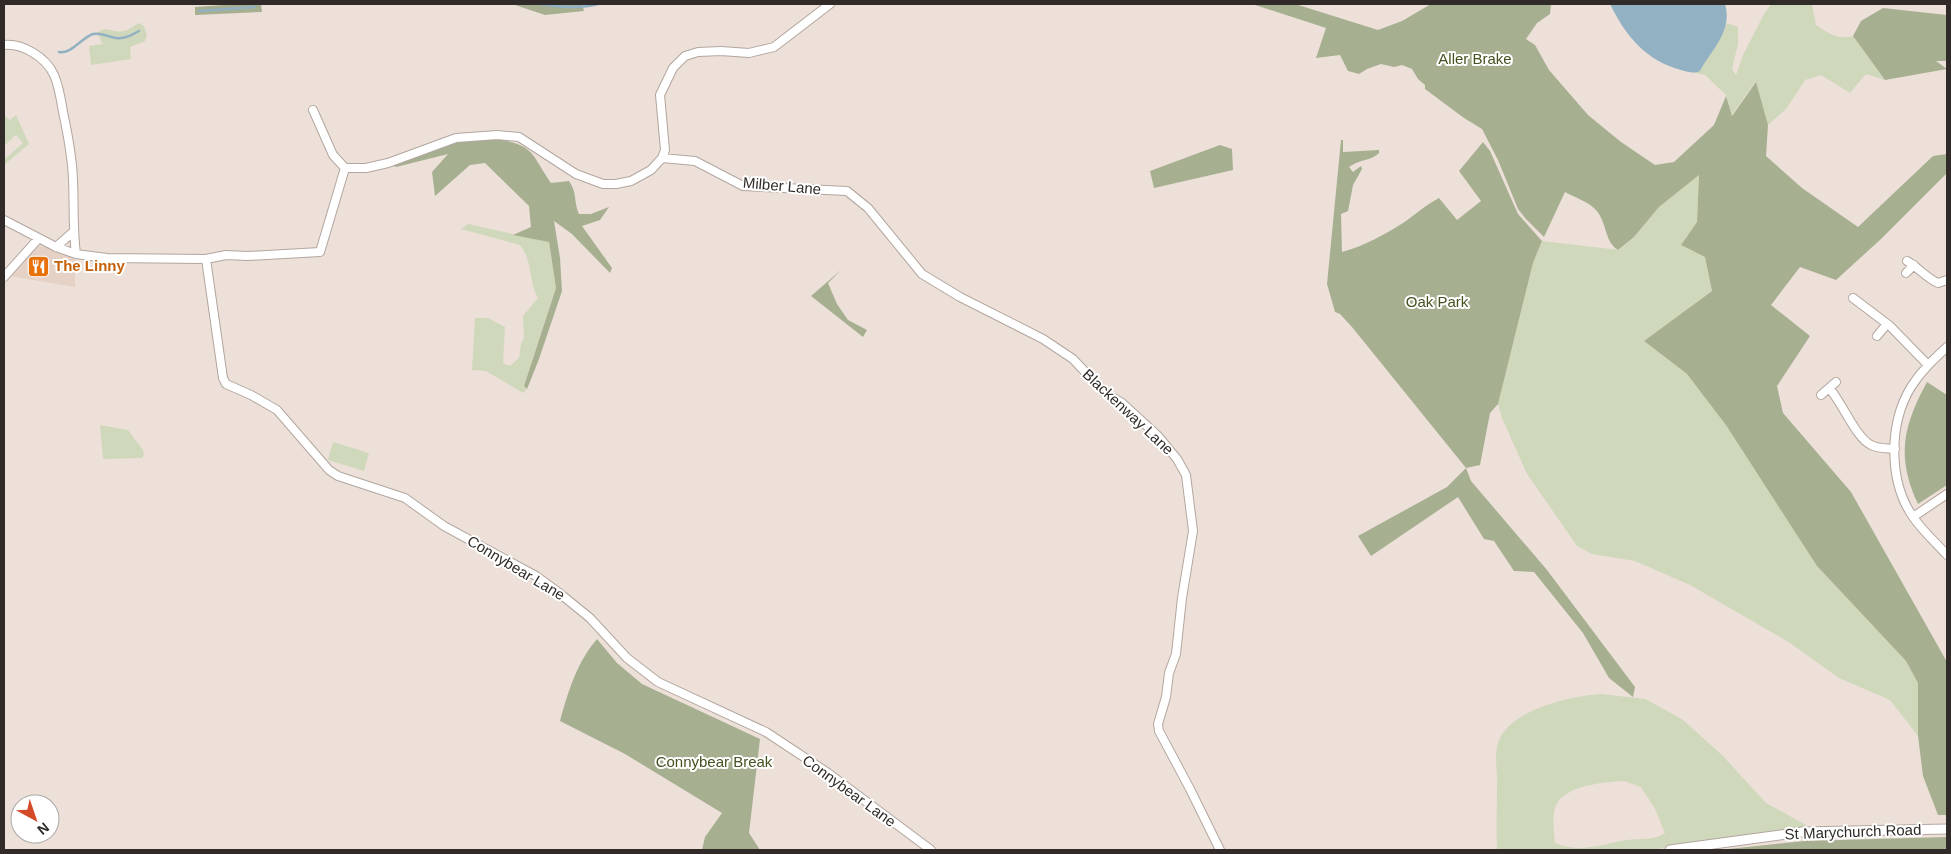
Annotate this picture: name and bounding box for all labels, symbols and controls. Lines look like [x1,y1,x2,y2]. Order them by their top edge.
park label: Aller Brake [1438,50,1512,67]
street label: Milber Lane [742,174,822,197]
restaurant icon: The Linny [26,254,50,278]
place label: The Linny [54,257,125,274]
park label: Oak Park [1406,293,1469,310]
street label: Blackenway Lane [1080,365,1177,458]
street label: Connybear Lane [464,532,568,603]
street label: Connybear Lane [799,751,899,830]
park label: Connybear Break [656,753,773,770]
north arrow [10,794,60,844]
text: N [34,820,52,838]
street label: St Marychurch Road [1784,821,1922,842]

